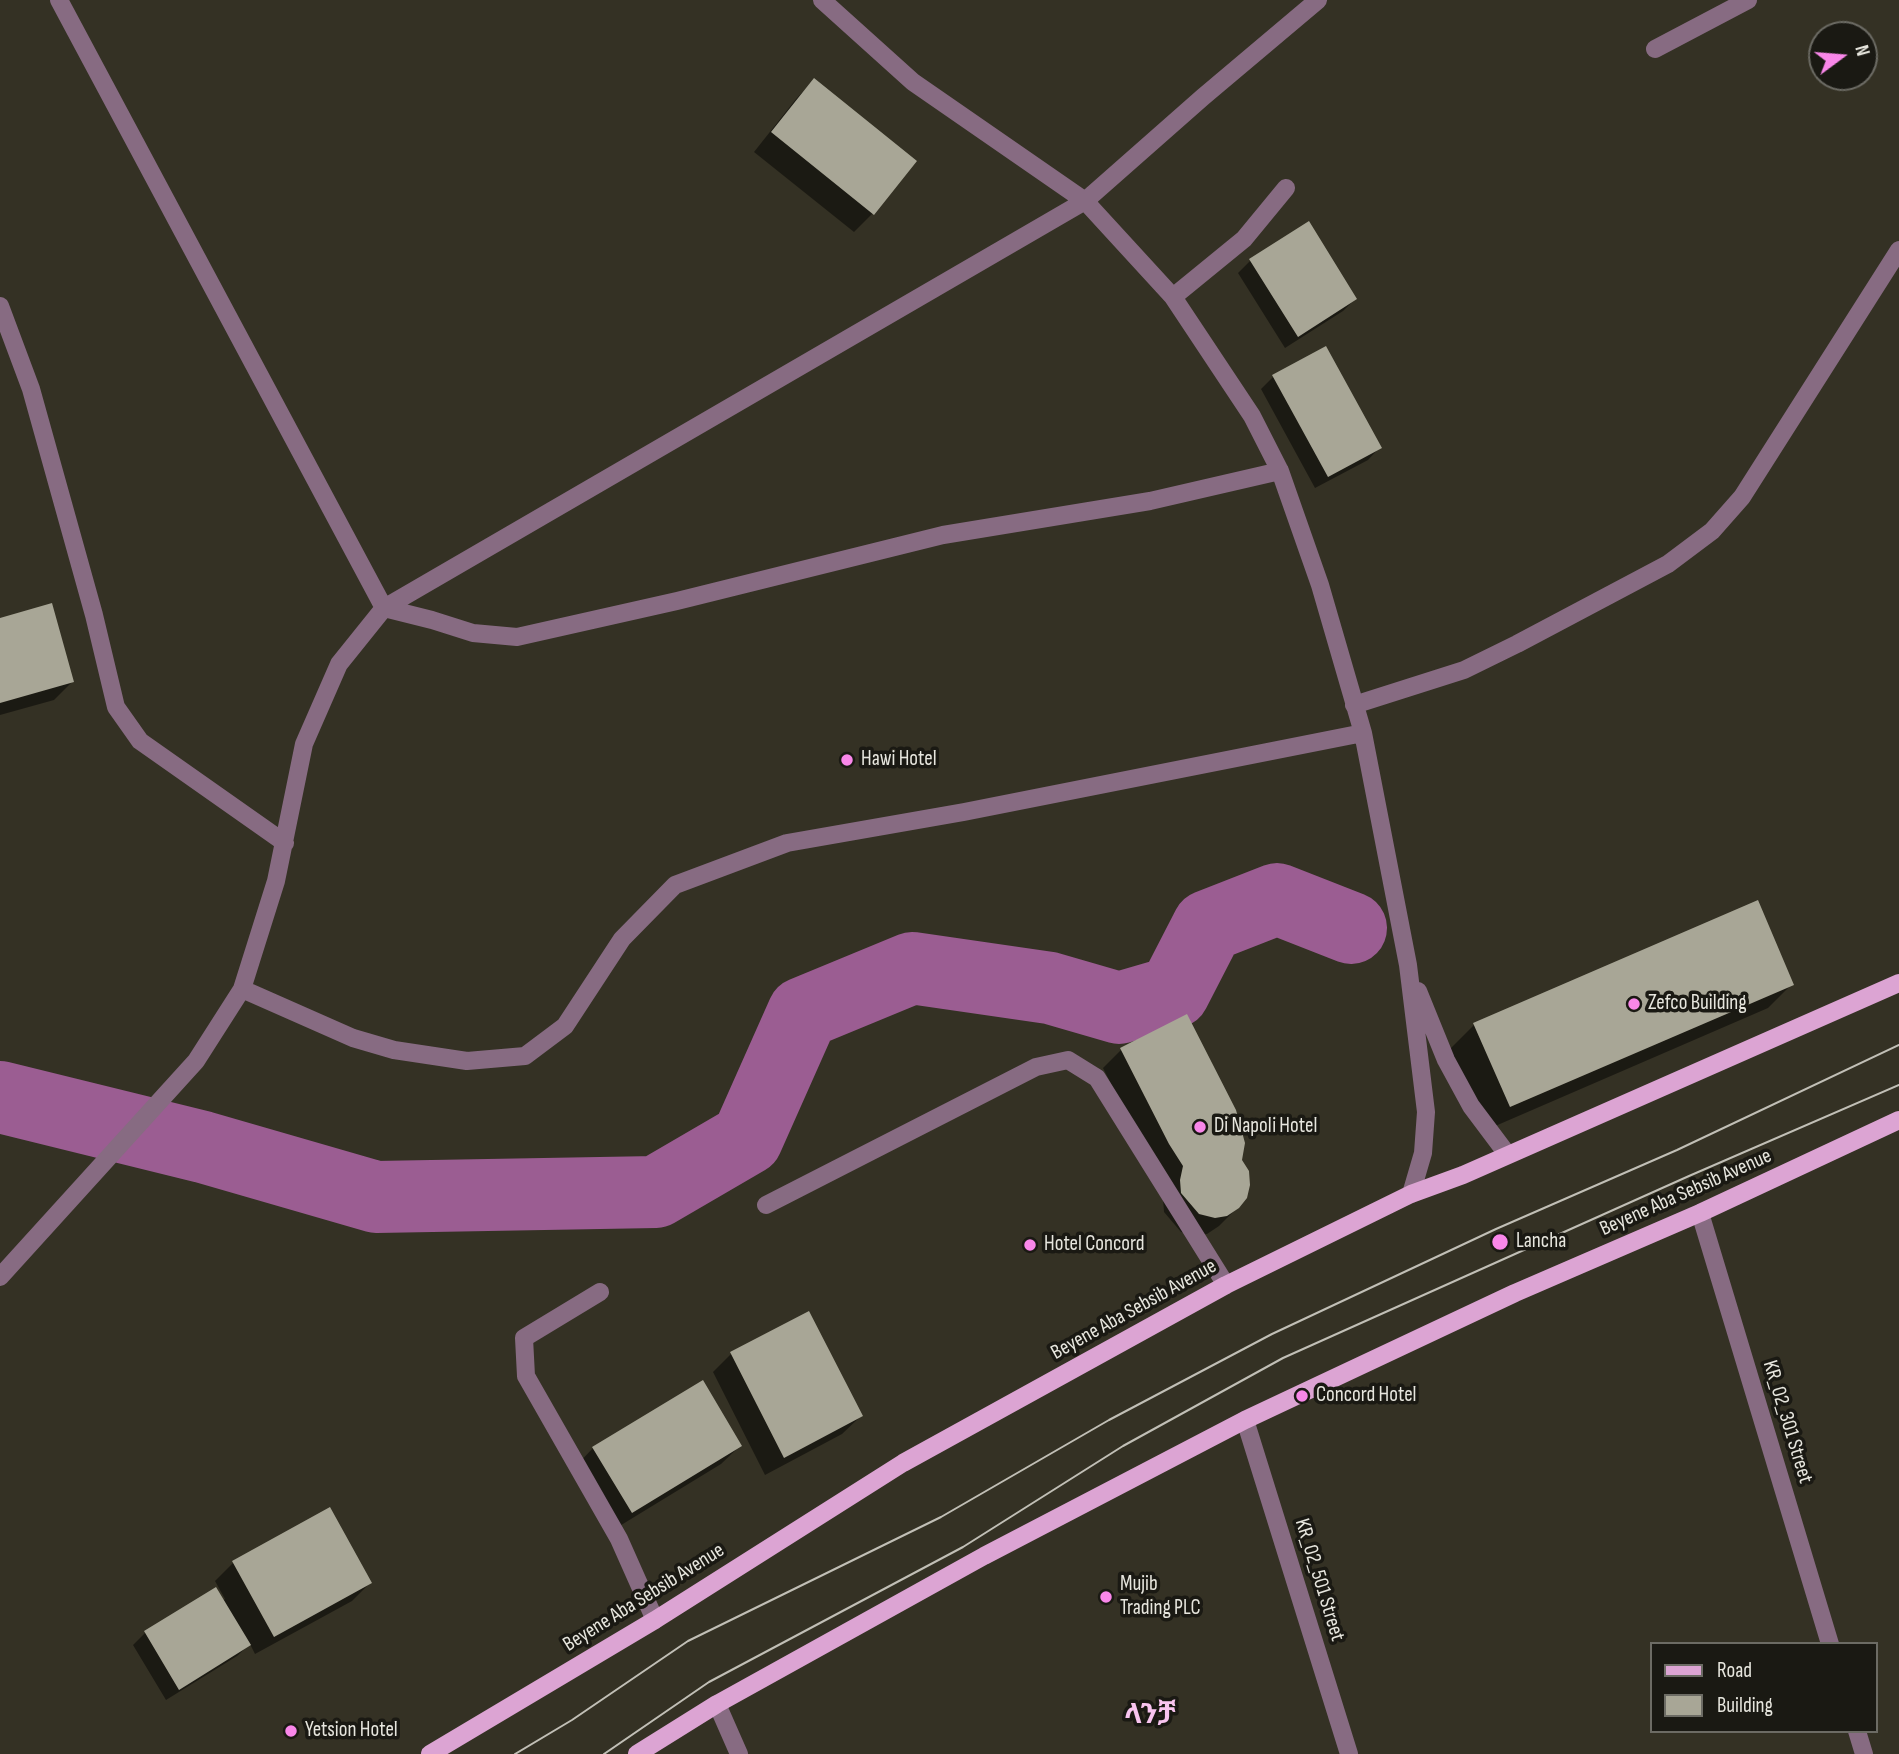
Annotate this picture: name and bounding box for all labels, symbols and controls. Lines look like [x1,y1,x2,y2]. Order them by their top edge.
north arrow [1808,21,1878,91]
text: N [1849,43,1874,59]
place label: Hawi Hotel [861,747,937,773]
marker: Hawi Hotel [839,752,855,768]
place label: Zefco Building [1648,991,1747,1017]
marker: Zefco Building [1626,996,1642,1012]
place label: Di Napoli Hotel [1214,1114,1317,1140]
marker: Di Napoli Hotel [1192,1119,1208,1135]
street label: Beyene Aba Sebsib Avenue [1596,1144,1776,1242]
place label: Lancha [1516,1229,1566,1255]
place label: Hotel Concord [1044,1232,1144,1258]
marker: Lancha [1490,1232,1510,1252]
marker: Hotel Concord [1022,1237,1038,1253]
street label: Beyene Aba Sebsib Avenue [1047,1254,1221,1366]
street label: KR_02_301 Street [1756,1358,1818,1486]
place label: Concord Hotel [1316,1383,1416,1409]
marker: Concord Hotel [1294,1388,1310,1404]
street label: KR_02_501 Street [1288,1516,1350,1644]
street label: Beyene Aba Sebsib Avenue [559,1538,729,1658]
place label: Mujib Trading PLC [1120,1572,1201,1622]
marker: Mujib Trading PLC [1098,1589,1114,1605]
legend [1650,1642,1878,1733]
text: Road [1717,1658,1752,1683]
text: Building [1717,1693,1773,1718]
district label: ላንቻ [1124,1699,1176,1733]
place label: Yetsion Hotel [305,1718,398,1744]
marker: Yetsion Hotel [283,1723,299,1739]

